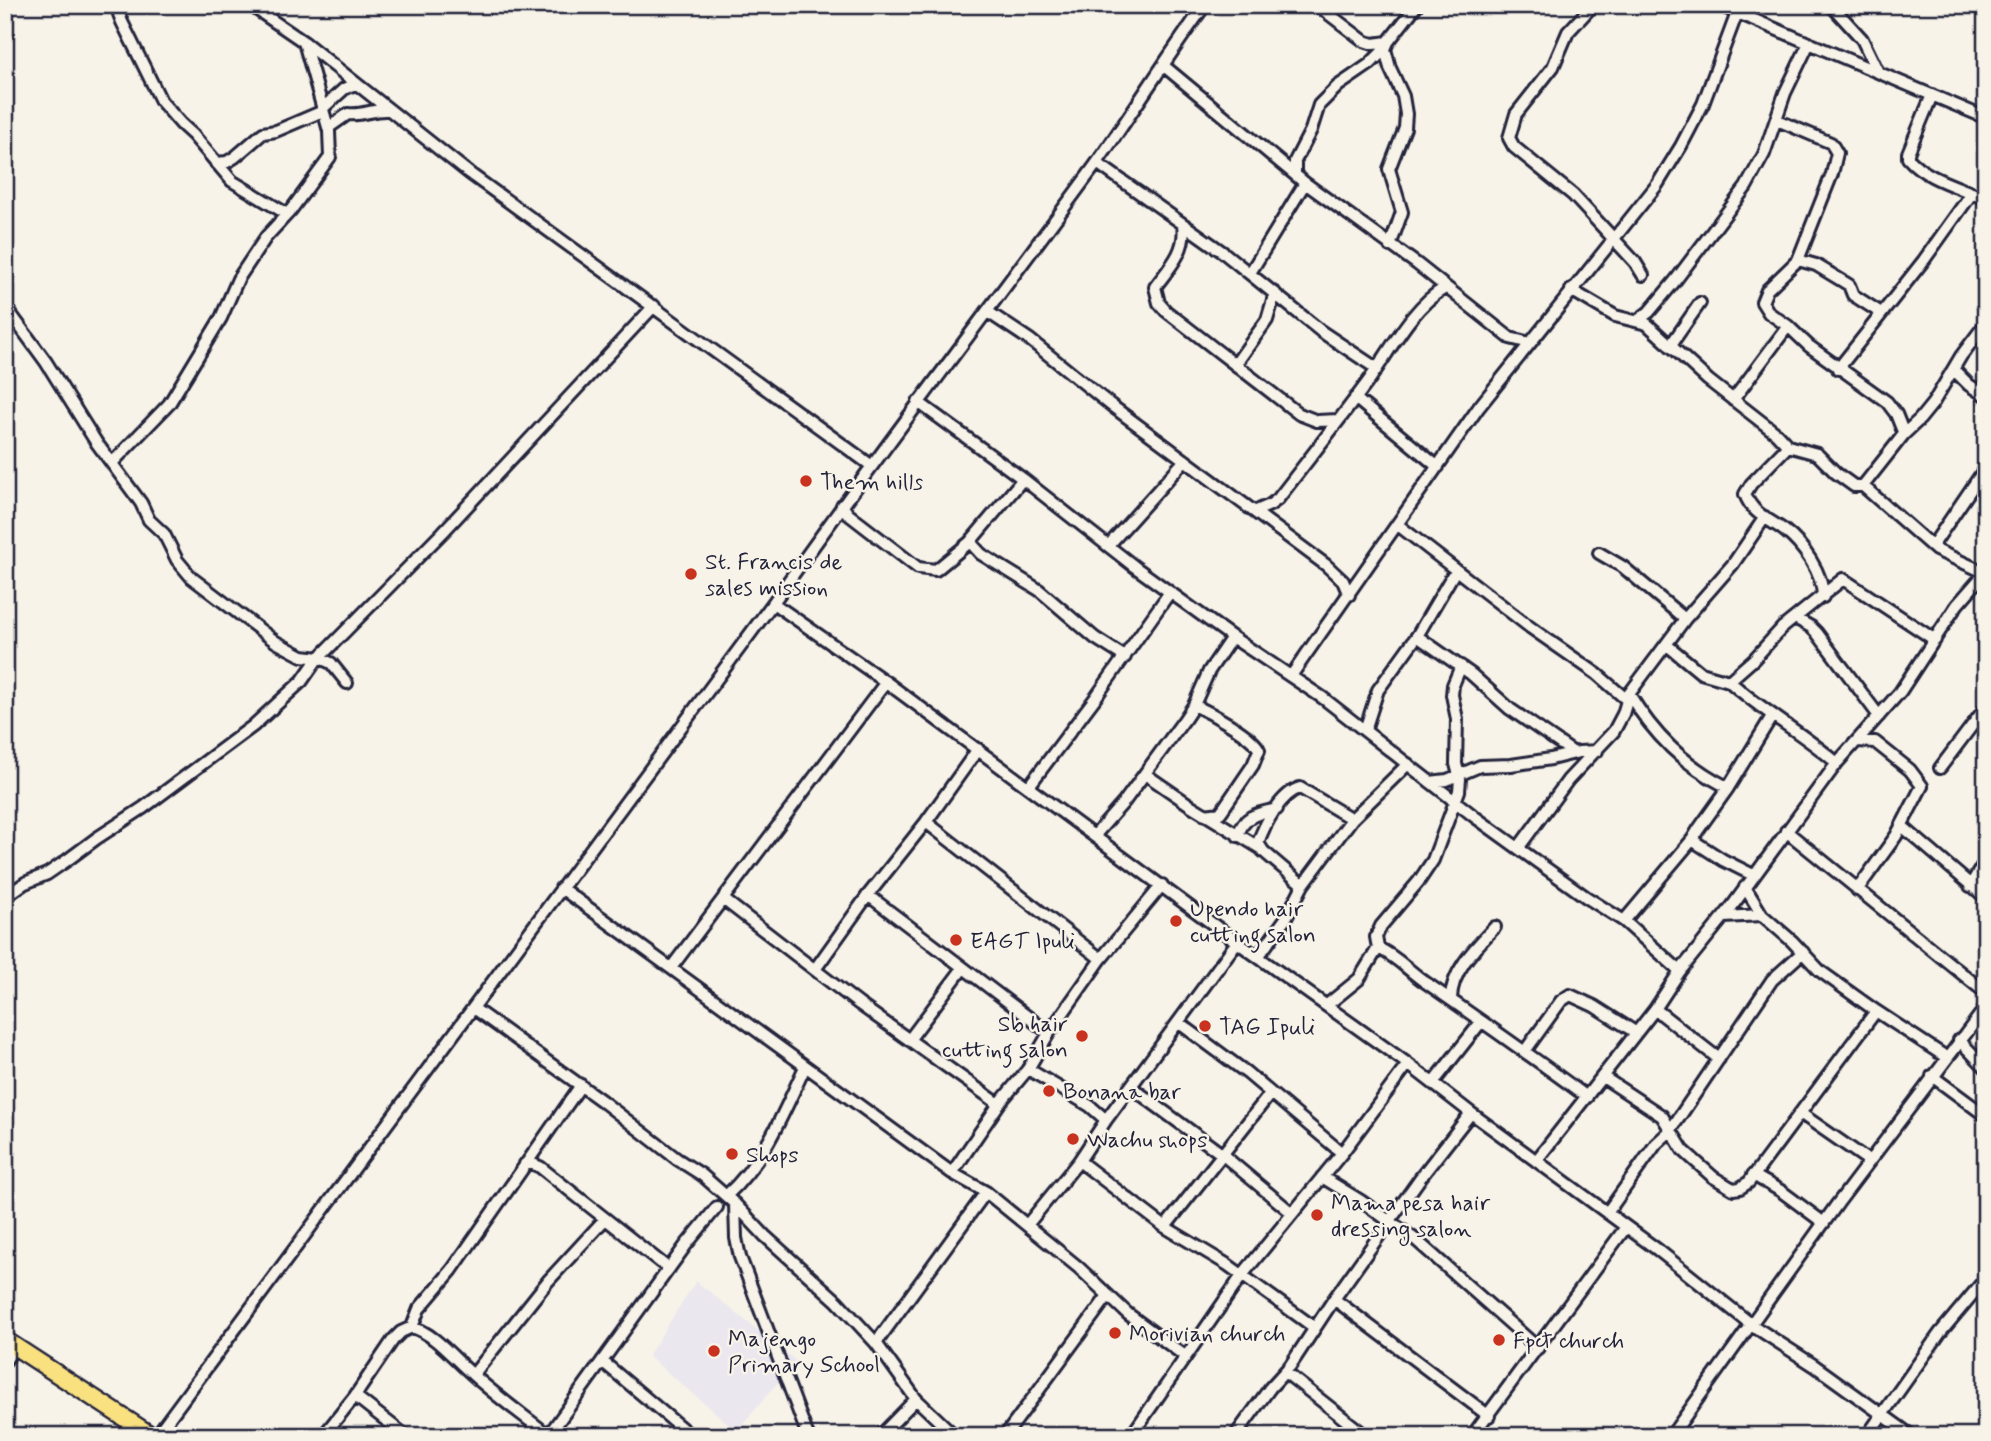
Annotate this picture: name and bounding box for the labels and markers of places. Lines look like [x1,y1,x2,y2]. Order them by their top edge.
place label: Them hills [820,468,923,498]
marker: Them hills [798,473,814,489]
place label: St. Francis de sales mission [705,548,842,604]
marker: St. Francis de sales mission [683,566,699,582]
place label: Upendo hair cutting salon [1190,895,1316,953]
marker: Upendo hair cutting salon [1168,913,1184,929]
place label: EAGT Ipuli [970,927,1075,957]
marker: EAGT Ipuli [948,932,964,948]
place label: Sb hair cutting salon [942,1010,1068,1068]
place label: TAG Ipuli [1219,1013,1315,1043]
marker: TAG Ipuli [1197,1018,1213,1034]
marker: Sb hair cutting salon [1074,1028,1090,1044]
place label: Bonana bar [1063,1078,1181,1108]
marker: Bonana bar [1041,1083,1057,1099]
place label: Wachu shops [1087,1126,1207,1156]
marker: Wachu shops [1065,1131,1081,1147]
place label: Shops [746,1141,799,1171]
marker: Shops [724,1146,740,1162]
place label: Mama pesa hair dressing salon [1331,1189,1491,1247]
marker: Mama pesa hair dressing salon [1309,1207,1325,1223]
place label: Morivian church [1129,1320,1285,1350]
place label: Majengo Primary School [728,1325,880,1381]
marker: Morivian church [1107,1325,1123,1341]
place label: Fpct church [1513,1327,1624,1357]
marker: Fpct church [1491,1332,1507,1348]
marker: Majengo Primary School [706,1343,722,1359]

